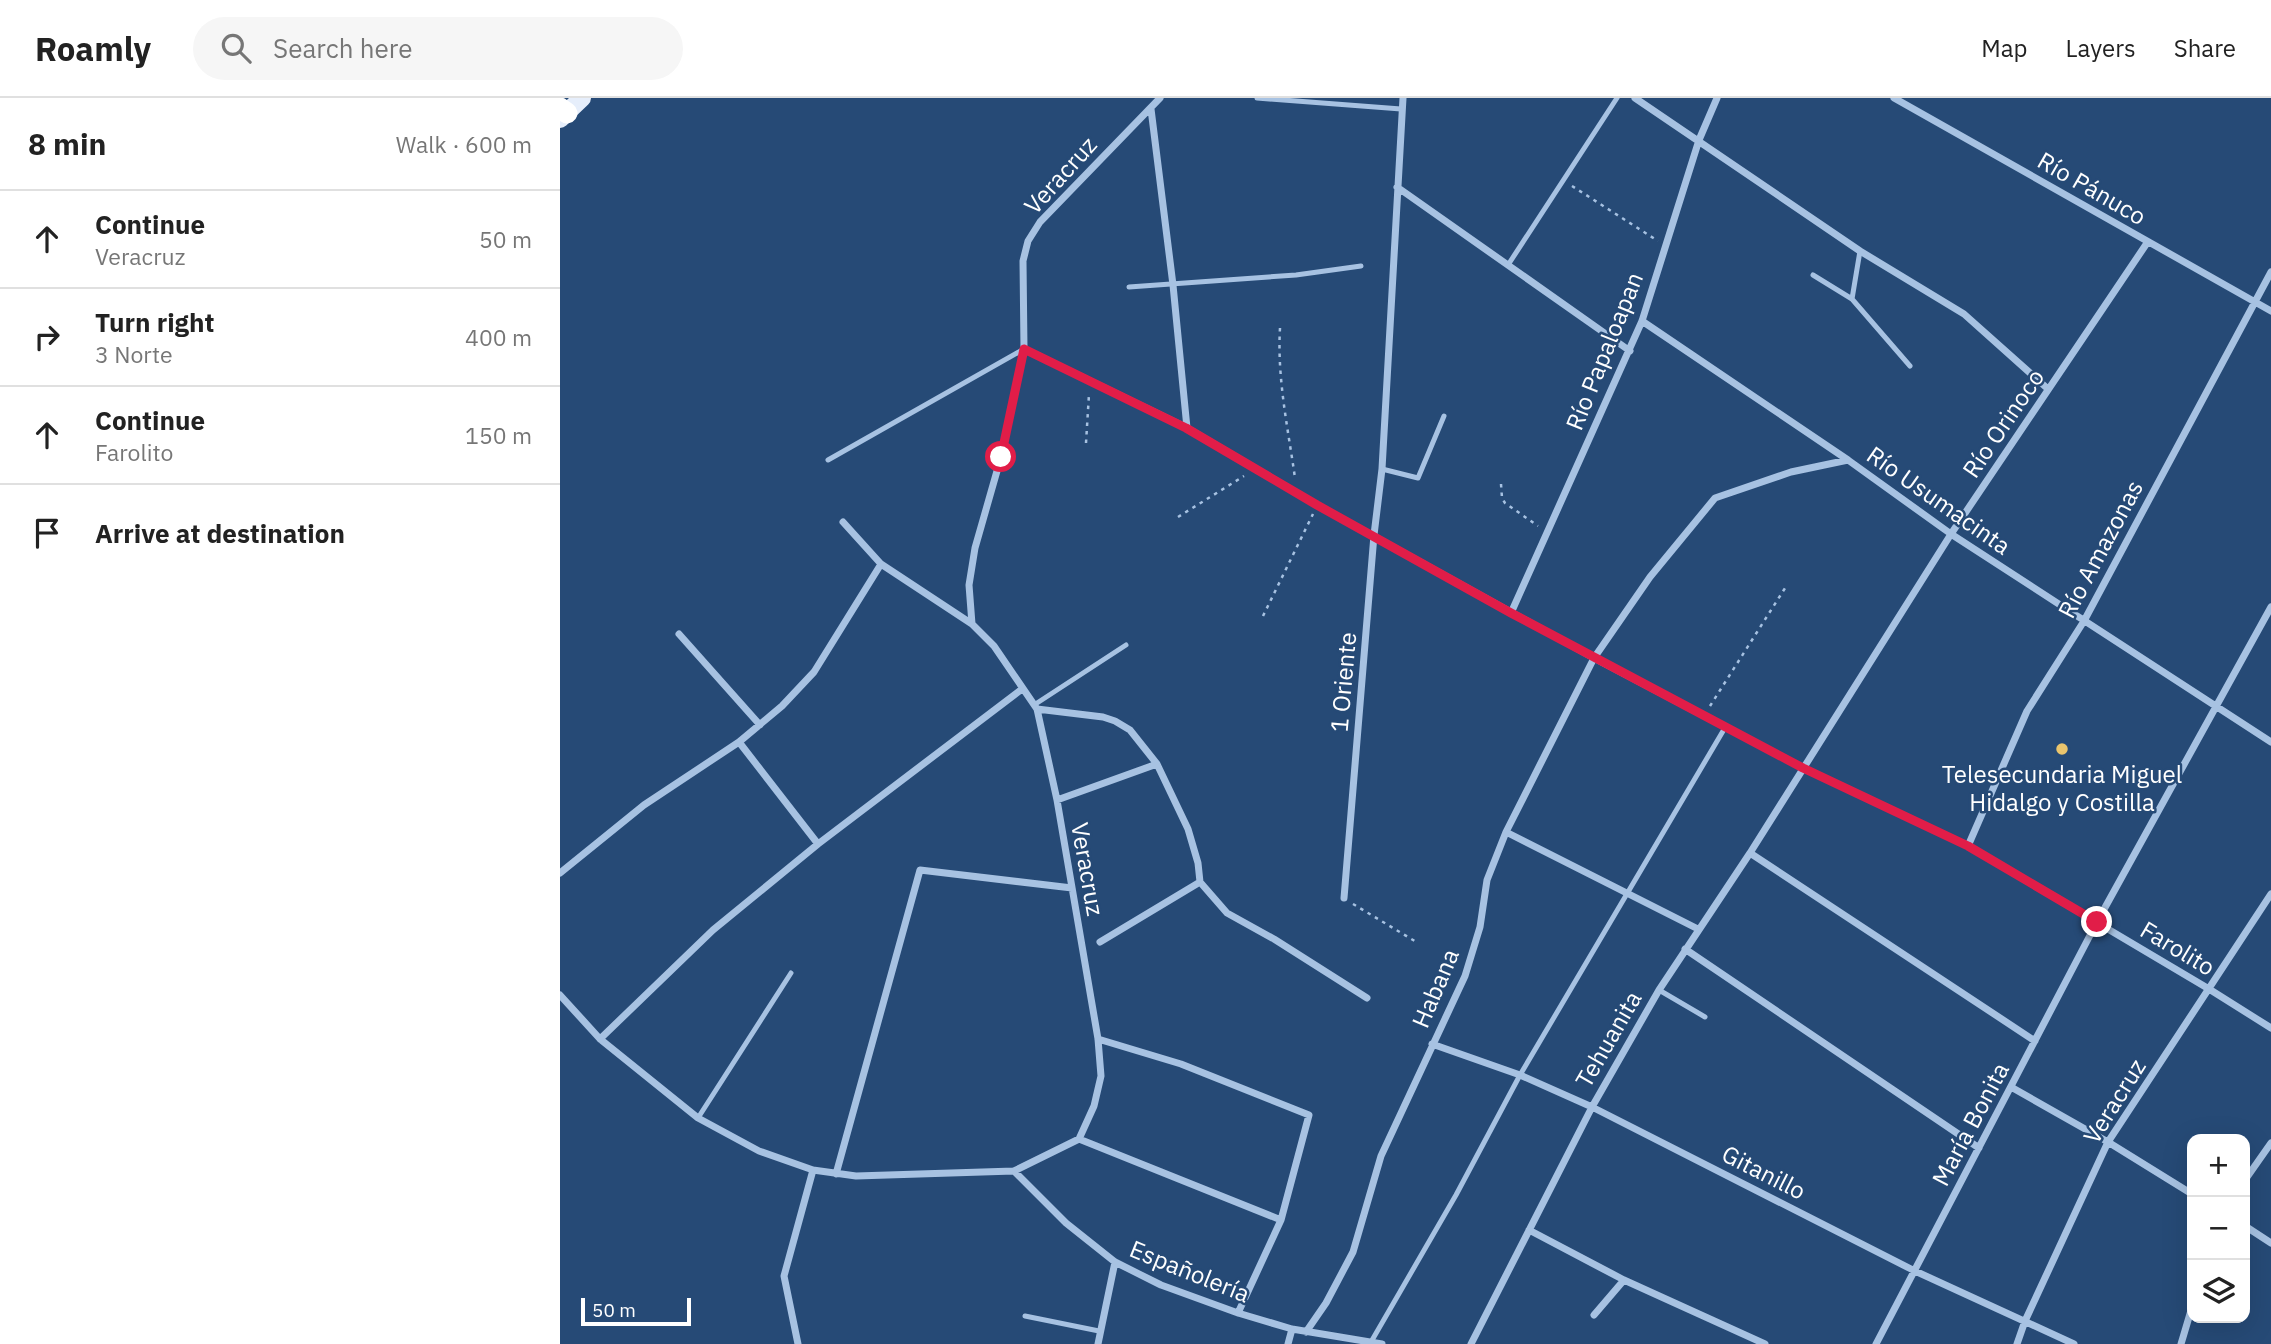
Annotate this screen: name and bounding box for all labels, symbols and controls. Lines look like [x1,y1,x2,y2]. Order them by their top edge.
search box [193,17,683,80]
text: Roamly [35,27,151,70]
icon: search [217,29,255,67]
text: Search here [273,31,412,65]
text: Map [1981,32,2028,64]
text: Layers [2066,32,2136,64]
text: Share [2174,32,2236,64]
text: 8 min [28,124,106,163]
text: Walk · 600 m [396,129,532,159]
street label: Veracruz [1017,129,1103,221]
street label: Río Pánuco [2032,144,2152,232]
text: Continue [95,207,205,241]
icon: ahead [28,220,66,258]
text: 50 m [479,224,532,254]
text: Veracruz [95,241,185,271]
street label: Río Papaloapan [1558,267,1650,435]
text: Turn right [95,305,214,339]
icon: right [28,318,66,356]
text: 400 m [465,322,532,352]
text: 3 Norte [95,339,173,369]
street label: Río Orinoco [1955,362,2051,484]
text: Continue [95,403,205,437]
icon: ahead [28,416,66,454]
text: 150 m [465,420,532,450]
text: Farolito [95,437,173,467]
street label: Río Usumacinta [1861,438,2017,562]
route start [985,441,1016,472]
street label: Río Amazonas [2050,474,2150,624]
icon: arrive [28,514,66,552]
text: Arrive at destination [95,516,345,550]
street label: 1 Oriente [1323,631,1363,733]
marker: Telesecundaria Miguel Hidalgo y Costilla [2054,741,2070,757]
place label: Telesecundaria Miguel Hidalgo y Costilla [1942,758,2182,818]
street label: Veracruz [1064,820,1112,918]
route end [2081,906,2112,937]
street label: Farolito [2135,913,2221,983]
street label: Habana [1404,943,1466,1032]
street label: Tehuanita [1568,985,1649,1093]
street label: Veracruz [2075,1053,2153,1149]
street label: María Bonita [1924,1056,2016,1191]
map controls [2187,1134,2250,1323]
button: + [2187,1134,2250,1197]
street label: Gitanillo [1717,1137,1811,1207]
button: − [2187,1197,2250,1260]
street label: Españolería [1125,1232,1255,1310]
button: layers [2187,1260,2250,1323]
scale bar [581,1295,691,1327]
text: 50 m [592,1298,636,1322]

